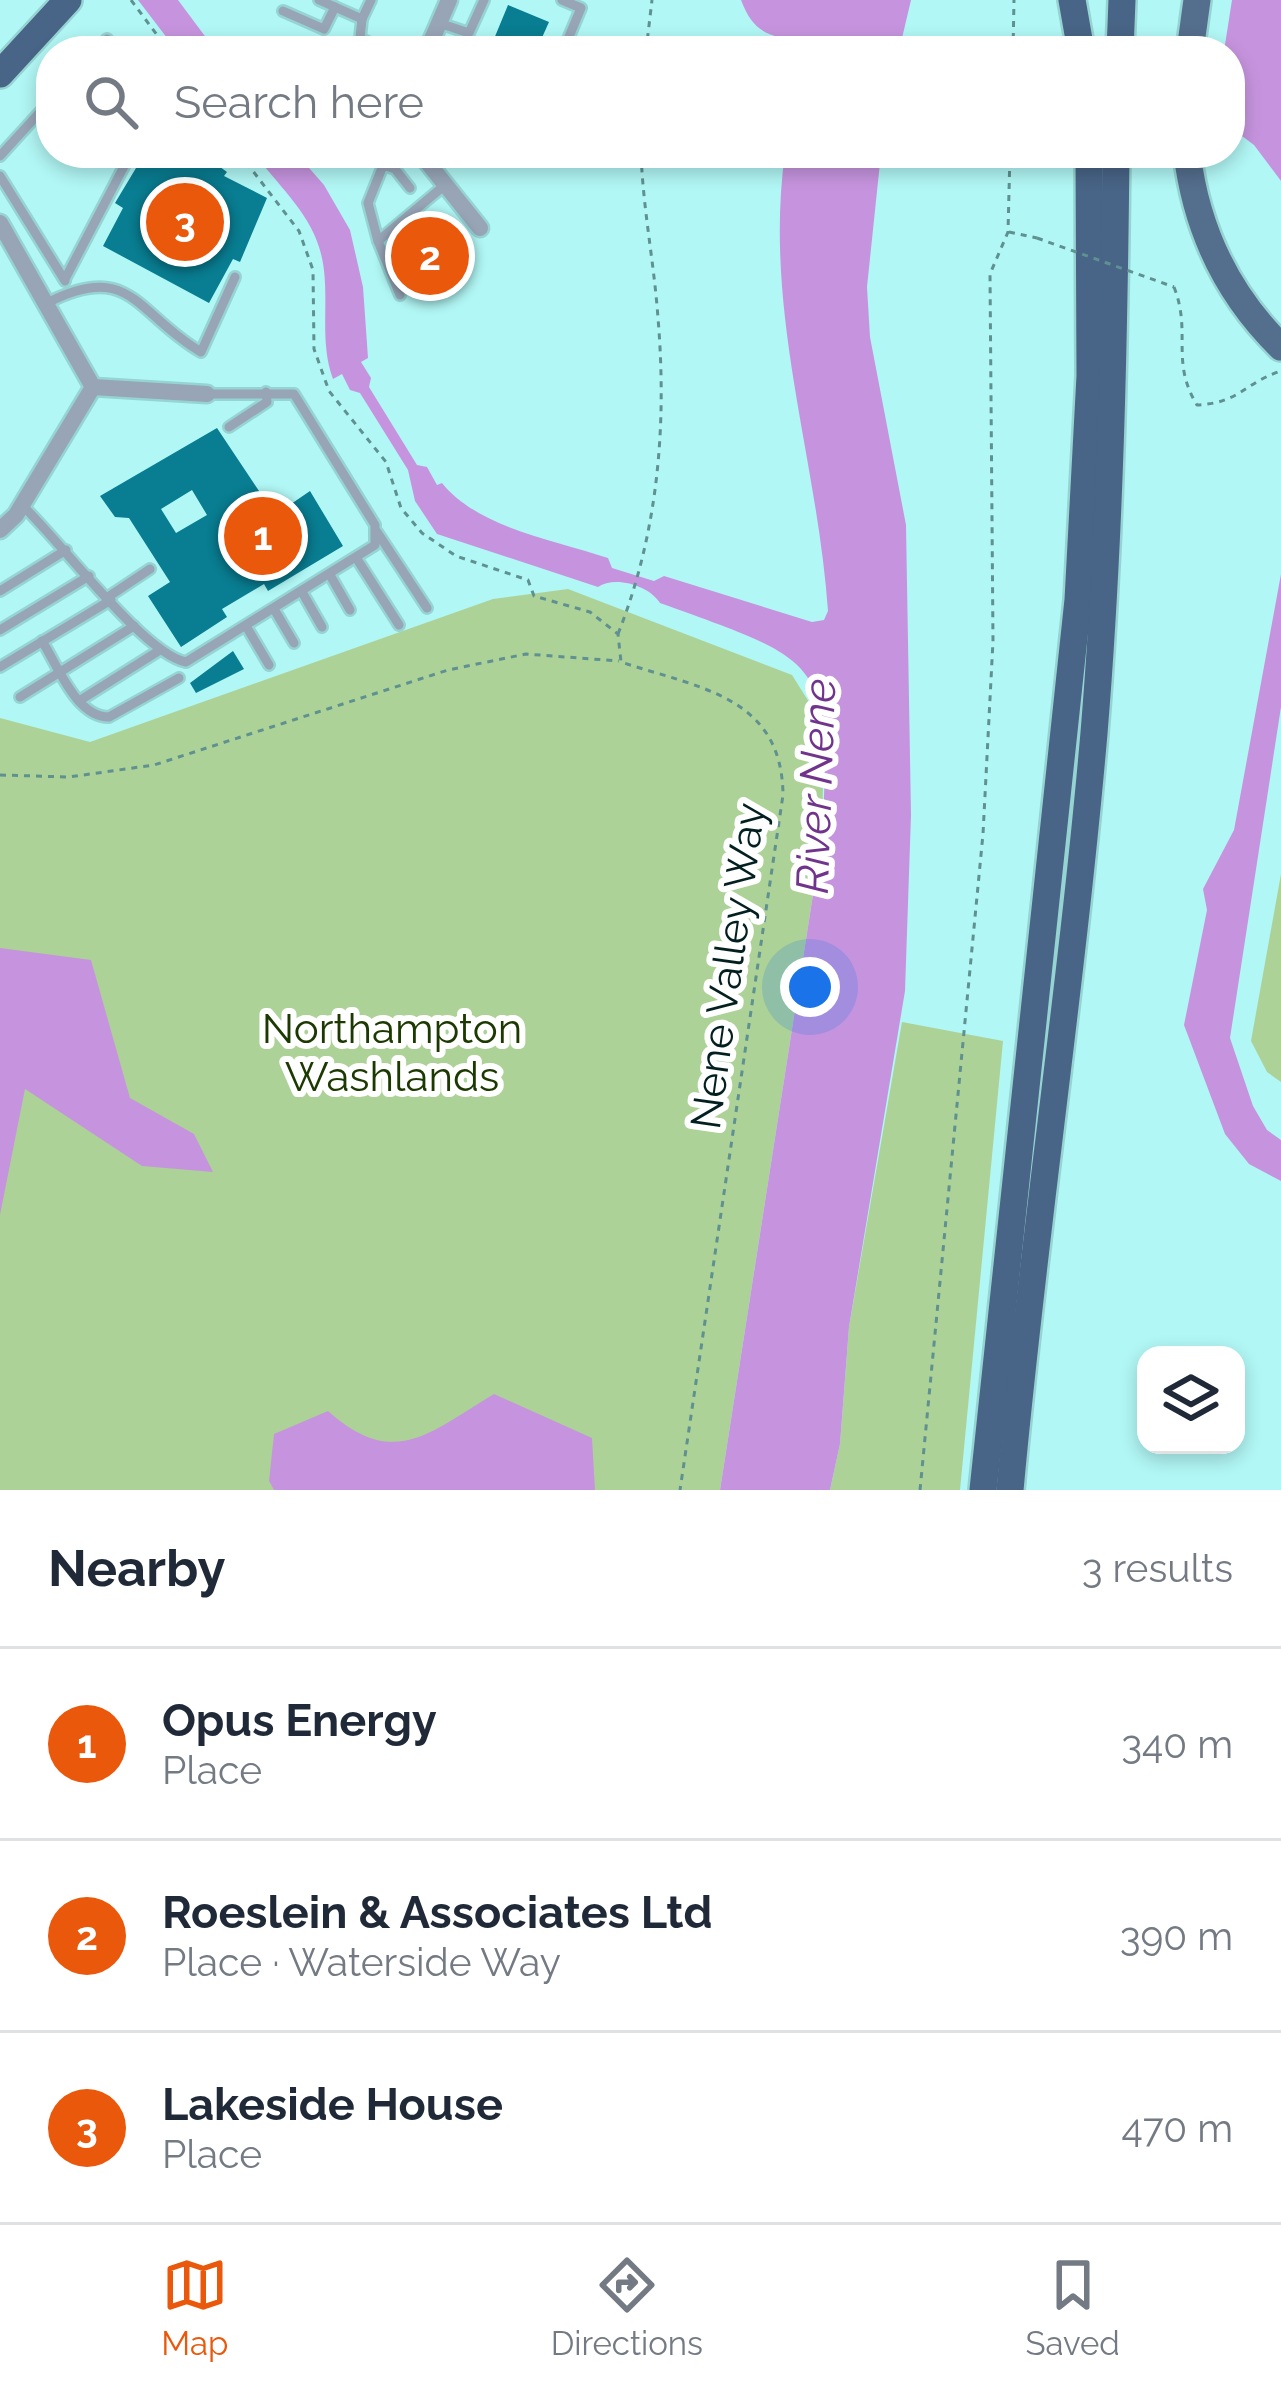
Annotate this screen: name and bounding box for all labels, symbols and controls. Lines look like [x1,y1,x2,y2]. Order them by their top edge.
search box [36,36,1245,168]
icon: search [78,69,144,135]
text: Search here [174,76,424,129]
pin: 3 [146,177,224,267]
pin: 2 [391,211,469,301]
pin: 1 [224,491,302,581]
water label: River Nene [786,677,846,895]
street label: Nene Valley Way [681,800,775,1132]
your location [780,957,840,1017]
park label: Northampton Washlands [262,1004,522,1101]
map controls [1137,1346,1245,1454]
button: layers [1137,1346,1245,1454]
text: Nearby [48,1538,225,1598]
text: 3 results [1082,1545,1233,1591]
text: Opus Energy [162,1694,437,1747]
text: 1 [77,1721,97,1767]
text: 340 m [1121,1721,1233,1767]
text: Place [162,1747,262,1793]
text: Roeslein & Associates Ltd [162,1886,712,1939]
text: 2 [76,1913,98,1959]
text: 390 m [1120,1913,1233,1959]
text: Place · Waterside Way [162,1939,561,1985]
text: Lakeside House [162,2078,503,2131]
text: 3 [76,2105,98,2151]
text: 470 m [1122,2105,1233,2151]
text: Place [162,2131,262,2177]
tab: Map [161,2252,228,2363]
tab: Directions [551,2252,703,2363]
tab: Saved [1025,2252,1120,2363]

